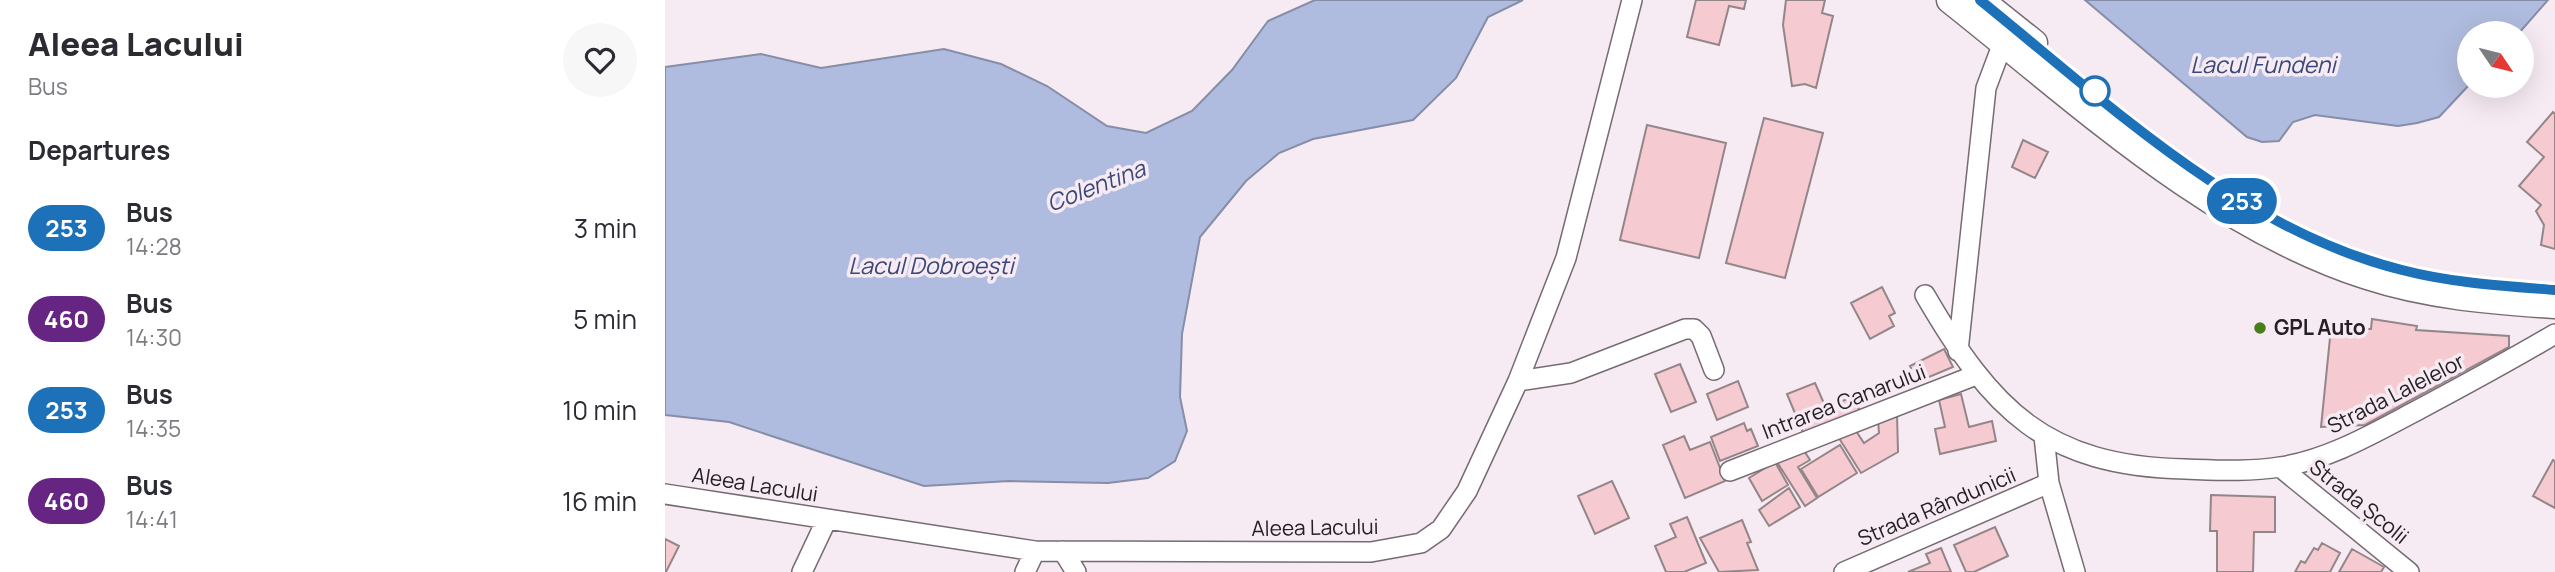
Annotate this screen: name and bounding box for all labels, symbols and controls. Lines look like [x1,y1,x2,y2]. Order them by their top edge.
text: Aleea Lacului [28,21,244,66]
north arrow [2457,21,2534,98]
map controls [2457,21,2534,98]
button: heart [563,23,637,97]
water label: Lacul Fundeni [2190,48,2338,80]
text: Bus [28,70,68,102]
unlabelled marker [2080,76,2110,106]
text: Departures [28,132,170,168]
water label: Colentina [1042,151,1151,218]
line badge: 253 [2202,178,2282,224]
text: 253 [2221,184,2263,217]
text: Bus [126,194,173,230]
text: 3 min [574,210,637,246]
text: 253 [45,211,88,244]
text: 14:28 [126,230,182,262]
water label: Lacul Dobroești [848,249,1016,281]
text: Bus [126,285,173,321]
text: 5 min [573,301,637,337]
text: 460 [44,302,89,335]
place label: GPL Auto [2274,313,2366,341]
marker: GPL Auto [2252,320,2268,336]
text: 14:30 [126,321,182,353]
street label: Strada Lalelelor [2322,346,2469,440]
street label: Intrarea Canarului [1758,357,1929,445]
text: Bus [126,376,173,412]
text: 10 min [562,392,637,428]
text: 253 [45,393,88,426]
text: 14:35 [126,412,181,444]
street label: Strada Școlii [2304,453,2415,550]
street label: Aleea Lacului [690,460,820,508]
street label: Strada Rândunicii [1853,460,2020,552]
text: Bus [126,467,173,503]
text: 16 min [562,483,637,519]
text: 460 [44,484,89,517]
text: 14:41 [126,503,178,535]
street label: Aleea Lacului [1251,512,1379,542]

